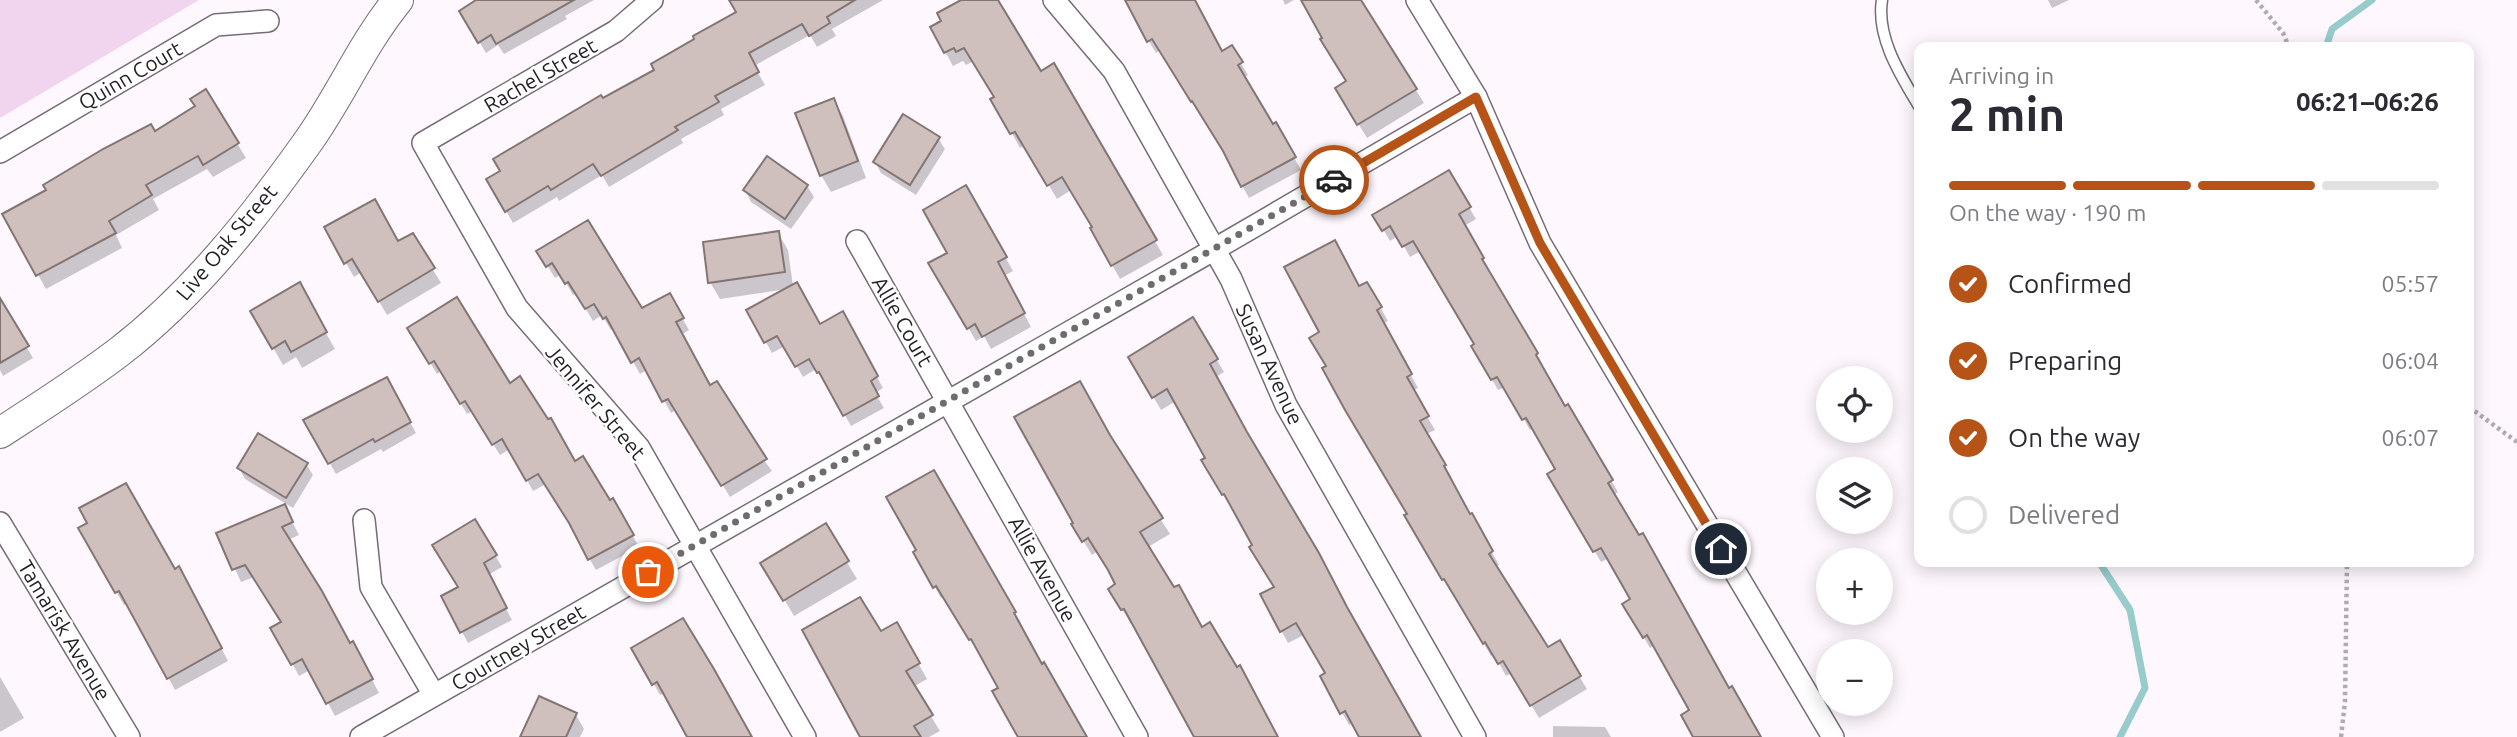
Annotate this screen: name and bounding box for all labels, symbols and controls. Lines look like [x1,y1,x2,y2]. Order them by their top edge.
street label: Rachel Street [479,33,601,117]
street label: Quinn Court [74,36,186,114]
text: Arriving in [1949,63,2054,88]
text: 06:21–06:26 [2296,87,2439,116]
text: 2 min [1949,88,2065,140]
courier [1299,145,1369,215]
icon: car [1315,161,1353,199]
street label: Live Oak Street [171,179,281,305]
text: On the way · 190 m [1949,200,2146,225]
icon: check [1949,265,1987,303]
text: Confirmed [2008,269,2132,298]
text: 05:57 [2381,271,2439,296]
street label: Allie Court [868,272,938,370]
street label: Susan Avenue [1232,300,1308,428]
street label: Jennifer Street [541,340,651,464]
icon: check [1949,342,1987,380]
text: Preparing [2008,346,2122,375]
text: 06:04 [2381,348,2439,373]
map controls [1816,366,1893,716]
button: locate [1816,366,1893,443]
icon: check [1949,419,1987,457]
text: On the way [2008,423,2140,452]
text: 06:07 [2381,425,2439,450]
button: layers [1816,457,1893,534]
text: Delivered [2008,500,2120,529]
street label: Allie Avenue [1004,512,1082,626]
pin [1691,519,1751,579]
icon: home [1702,530,1740,568]
pin [618,542,678,602]
button: + [1816,548,1893,625]
icon: bag [629,553,667,591]
street label: Tamarisk Avenue [14,556,116,704]
street label: Courtney Street [447,599,589,695]
button: − [1816,639,1893,716]

